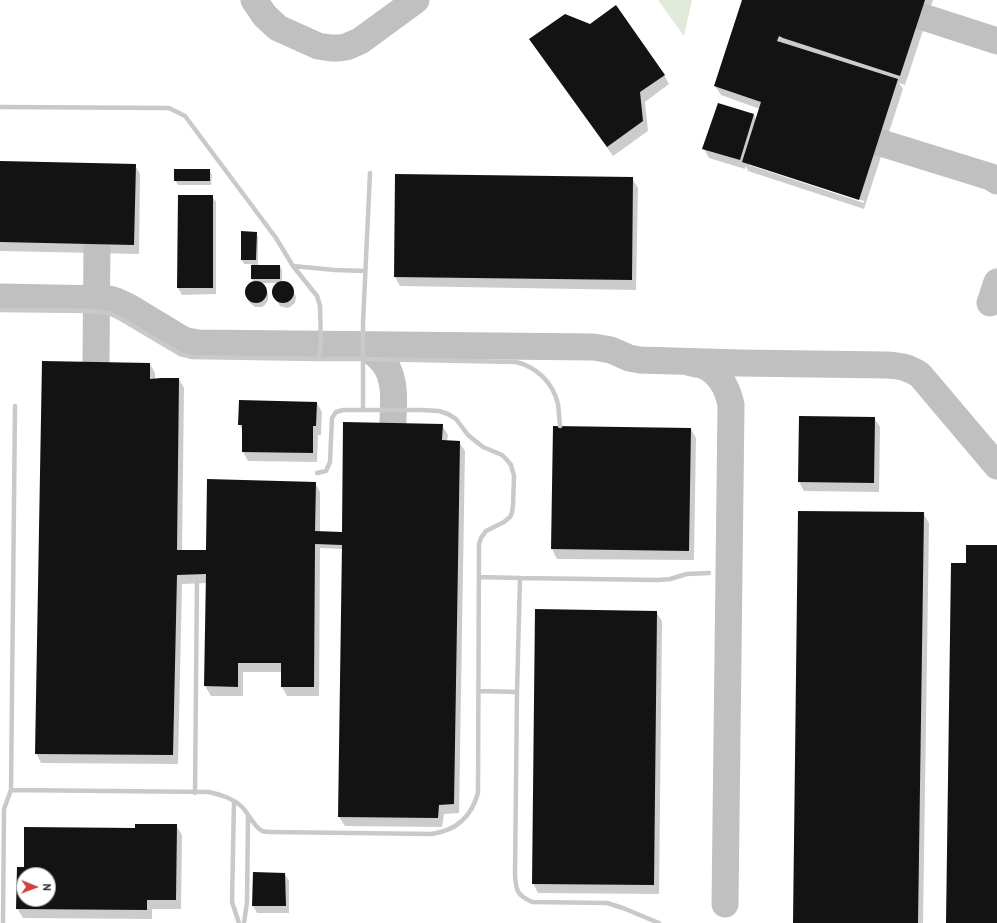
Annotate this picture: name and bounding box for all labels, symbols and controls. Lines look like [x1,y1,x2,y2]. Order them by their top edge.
north arrow [16,867,56,907]
text: N [40,883,54,891]

